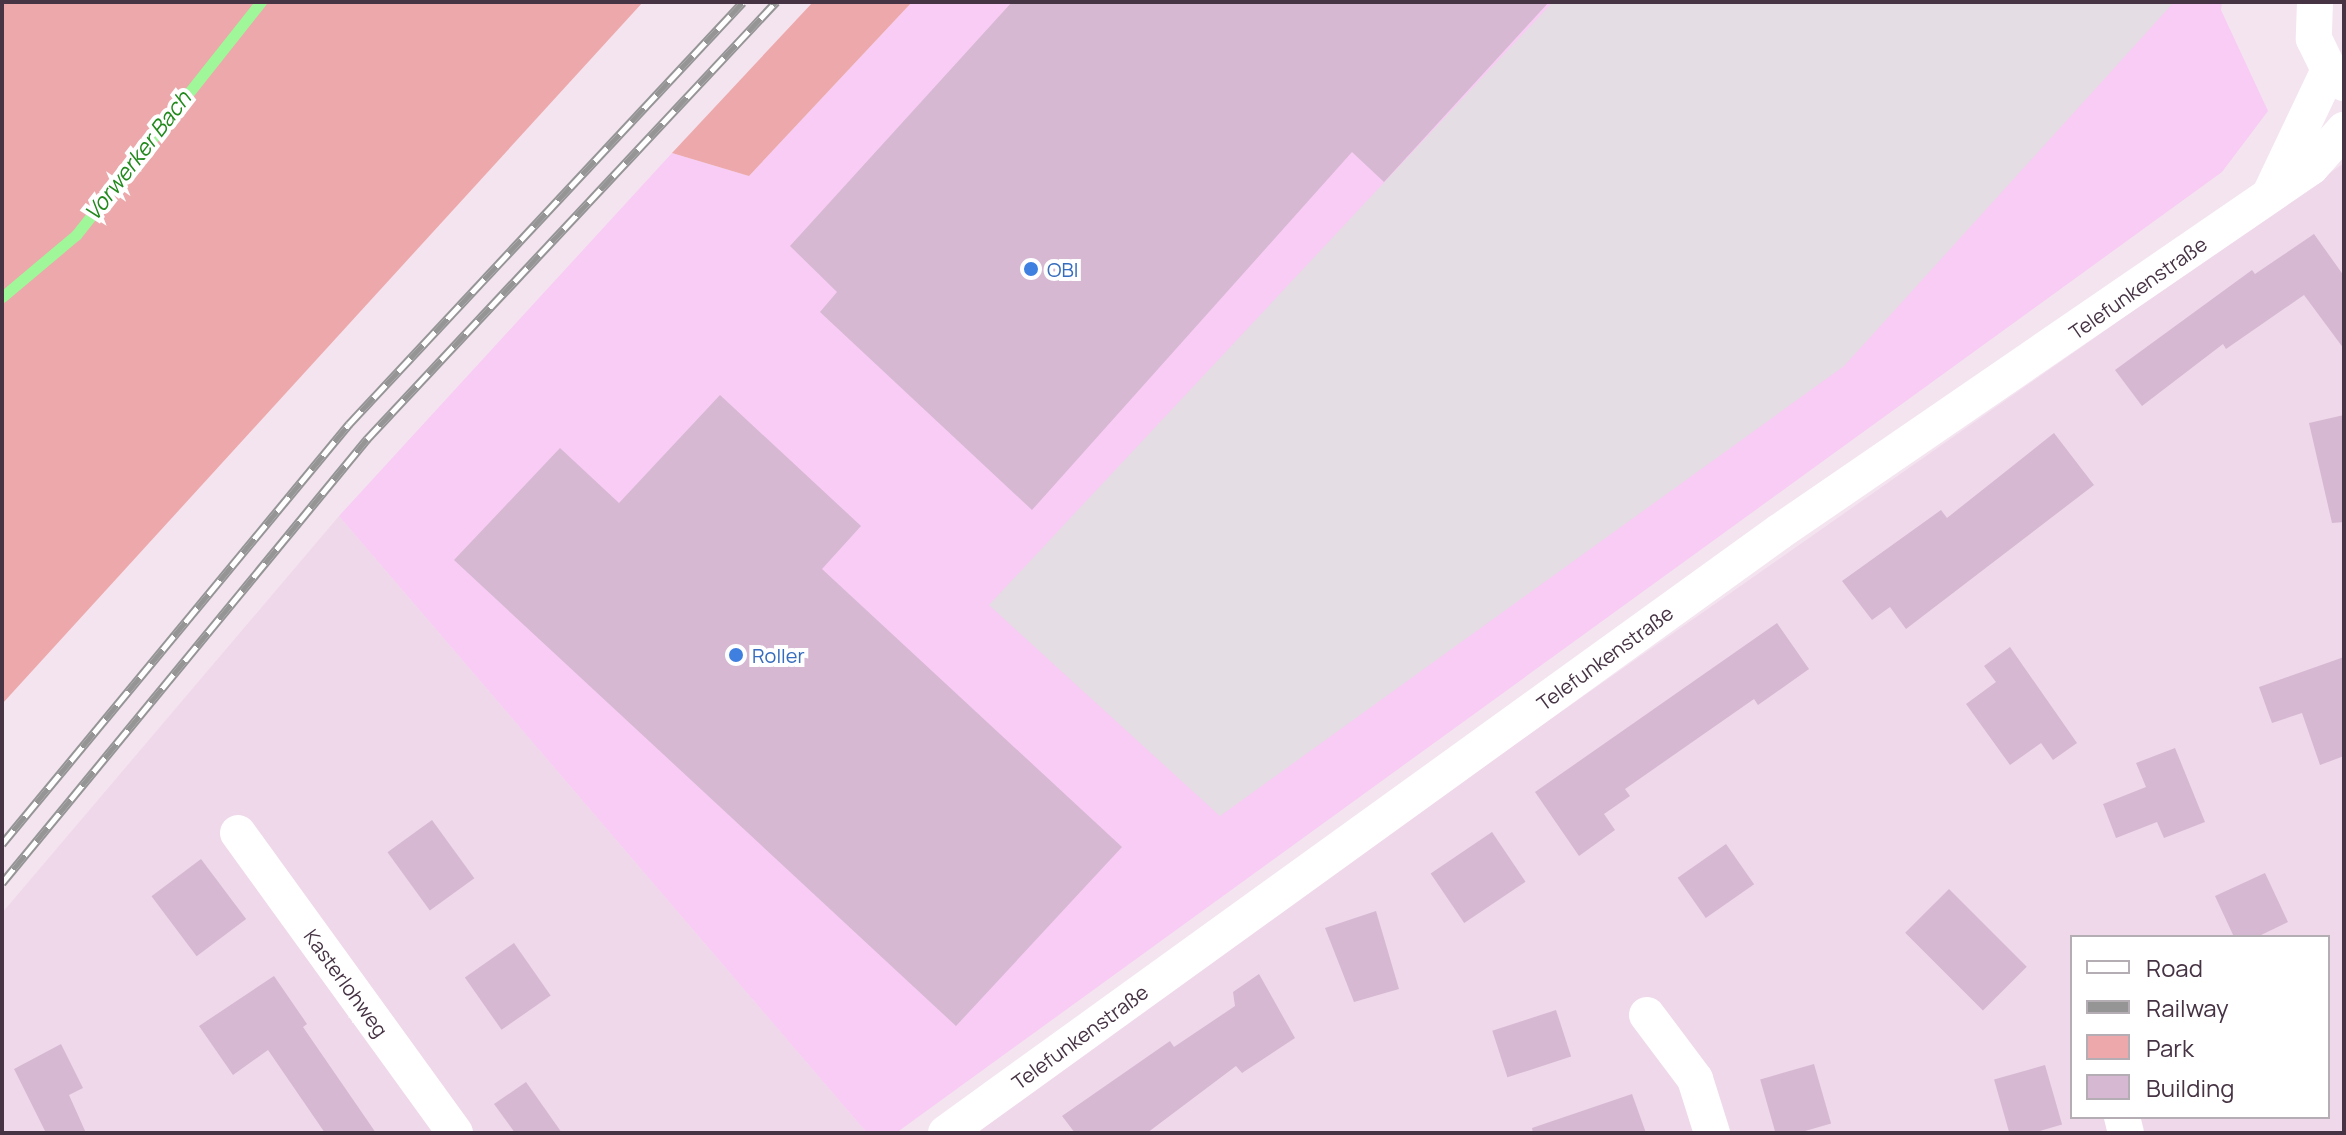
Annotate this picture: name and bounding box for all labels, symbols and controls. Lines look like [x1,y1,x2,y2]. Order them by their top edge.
water label: Vorwerker Bach [79,86,197,226]
street label: Telefunkenstraße [2065,232,2211,344]
place label: OBI [1047,257,1078,281]
marker: OBI [1022,260,1040,278]
street label: Telefunkenstraße [1532,601,1678,715]
place label: Roller [752,643,805,667]
marker: Roller [727,646,745,664]
street label: Kasterlohweg [299,925,393,1041]
legend [2070,935,2330,1119]
text: Road [2146,951,2203,984]
street label: Telefunkenstraße [1007,980,1153,1094]
text: Railway [2146,991,2229,1024]
text: Park [2146,1031,2194,1064]
text: Building [2146,1071,2234,1104]

